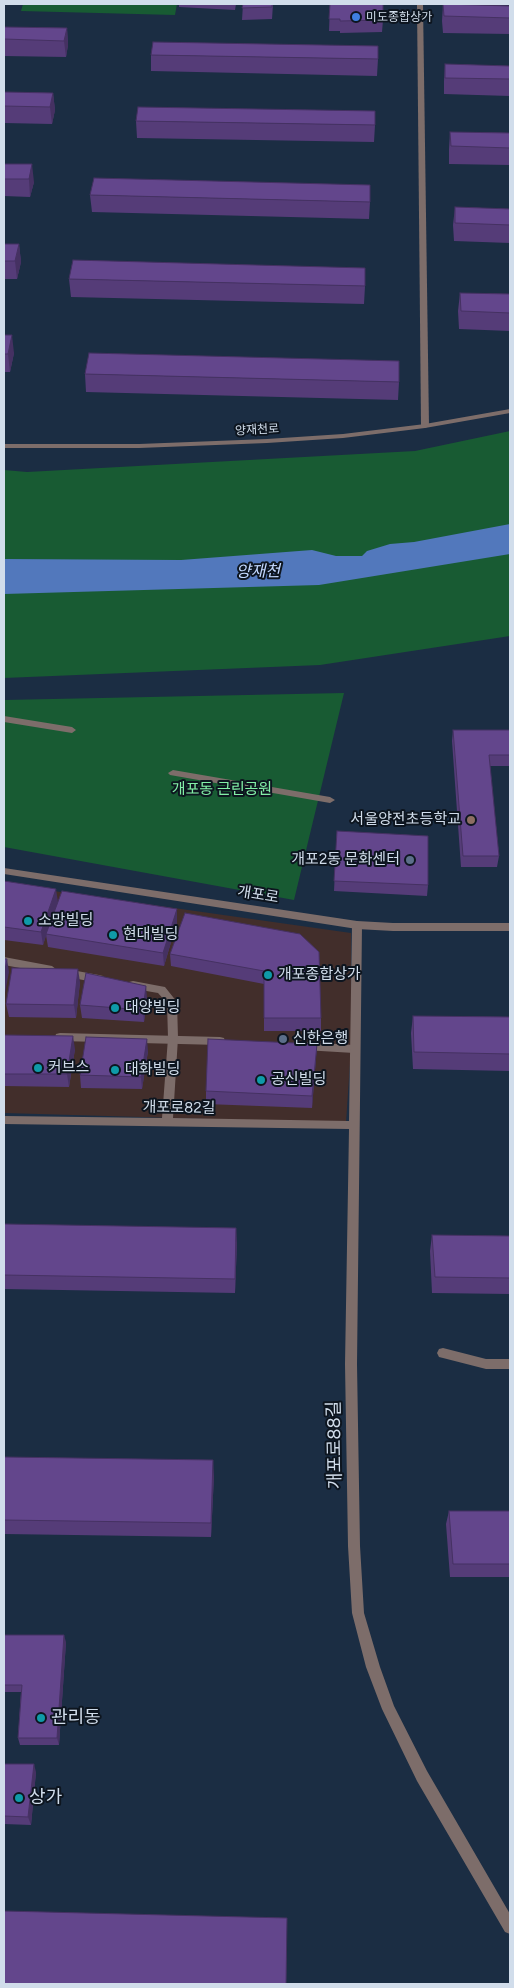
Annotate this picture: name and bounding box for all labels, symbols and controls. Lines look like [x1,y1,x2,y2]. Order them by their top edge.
place label: 미도종합상가 [366,10,432,24]
marker: 미도종합상가 [350,11,362,23]
street label: 양재천로 [235,422,279,438]
water label: 양재천 [236,562,280,582]
park label: 개포동 근린공원 [172,781,272,799]
place label: 서울양전초등학교 [351,811,461,829]
marker: 서울양전초등학교 [465,814,477,826]
place label: 개포2동 문화센터 [291,851,400,869]
marker: 개포2동 문화센터 [404,854,416,866]
street label: 개포로 [236,883,280,907]
place label: 소망빌딩 [38,912,93,930]
marker: 소망빌딩 [22,915,34,927]
place label: 현대빌딩 [123,926,178,944]
marker: 현대빌딩 [107,929,119,941]
place label: 개포종합상가 [278,966,361,984]
marker: 개포종합상가 [262,969,274,981]
place label: 대양빌딩 [125,999,180,1017]
marker: 대양빌딩 [109,1002,121,1014]
place label: 신한은행 [293,1030,348,1048]
marker: 신한은행 [277,1033,289,1045]
place label: 커브스 [48,1059,89,1077]
place label: 대화빌딩 [125,1061,180,1079]
marker: 커브스 [32,1062,44,1074]
marker: 대화빌딩 [109,1064,121,1076]
place label: 공신빌딩 [271,1071,326,1089]
marker: 공신빌딩 [255,1074,267,1086]
street label: 개포로82길 [142,1098,216,1118]
street label: 개포로88길 [323,1401,347,1489]
place label: 관리동 [51,1707,101,1729]
marker: 관리동 [35,1712,47,1724]
place label: 상가 [29,1787,62,1809]
marker: 상가 [13,1792,25,1804]

